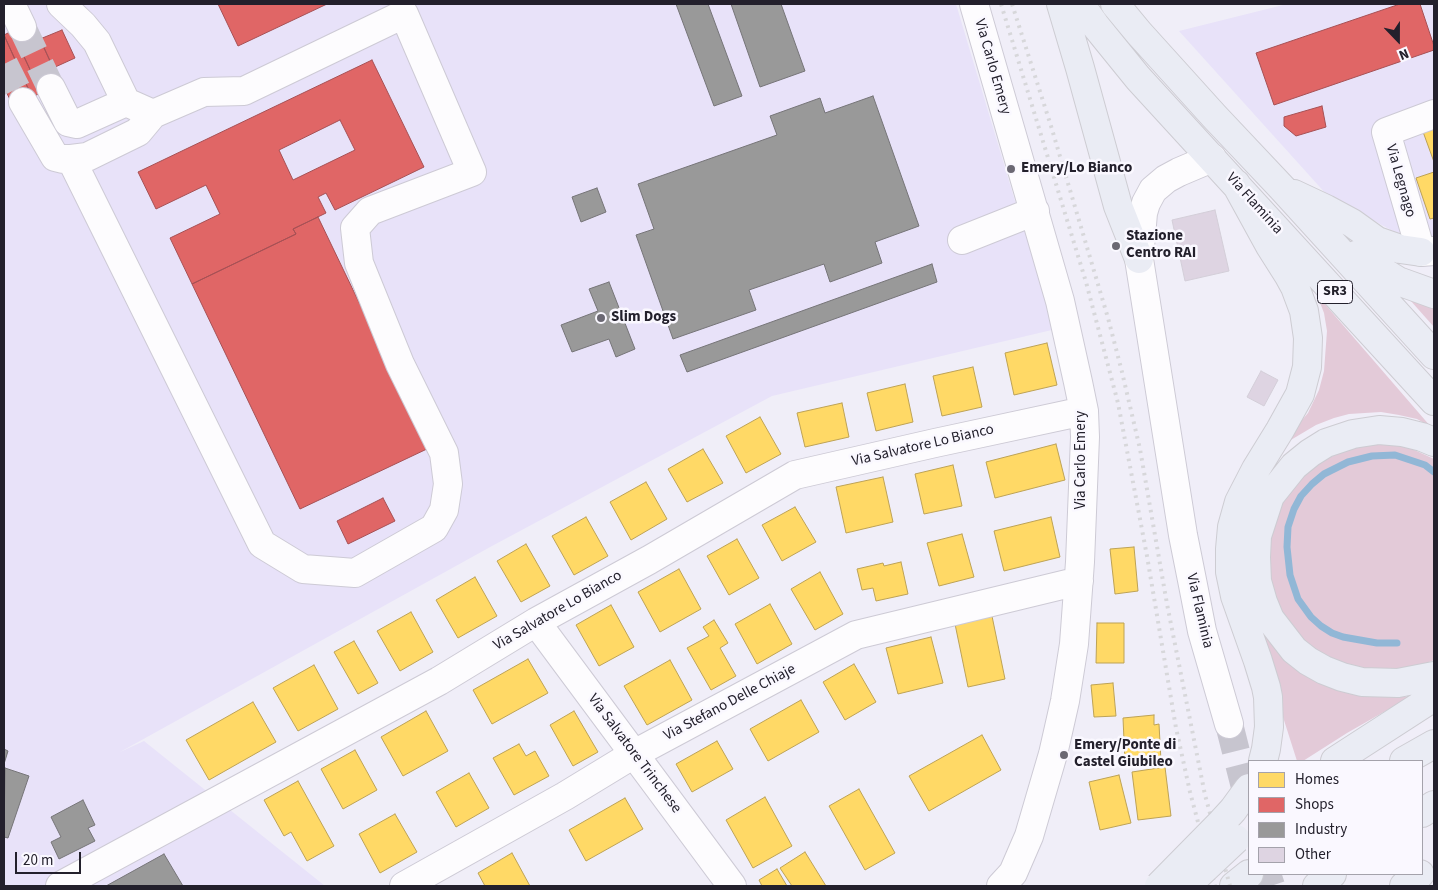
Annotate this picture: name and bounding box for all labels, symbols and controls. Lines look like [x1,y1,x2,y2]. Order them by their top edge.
north arrow [1373,15,1423,65]
street label: Via Carlo Emery [970,17,1014,117]
text: N [1396,43,1412,65]
street label: Via Legnago [1381,142,1419,220]
place label: Emery/Lo Bianco [1021,160,1132,178]
marker: Emery/Lo Bianco [1005,163,1017,175]
street label: Via Flaminia [1222,170,1286,238]
place label: Stazione Centro RAI [1126,228,1196,263]
marker: Stazione Centro RAI [1110,240,1122,252]
road number: SR3 [1318,280,1352,304]
place label: Slim Dogs [611,309,676,327]
marker: Slim Dogs [595,312,607,324]
street label: Via Carlo Emery [1073,411,1091,509]
street label: Via Salvatore Lo Bianco [850,421,996,471]
street label: Via Salvatore Lo Bianco [491,567,625,655]
street label: Via Flaminia [1182,572,1216,650]
street label: Via Stefano Delle Chiaje [661,661,799,745]
street label: Via Salvatore Trinchese [583,691,685,817]
place label: Emery/Ponte di Castel Giubileo [1074,737,1176,772]
marker: Emery/Ponte di Castel Giubileo [1058,749,1070,761]
legend [1248,760,1423,875]
text: Homes [1295,769,1339,790]
text: Shops [1295,794,1334,815]
text: Industry [1295,819,1347,840]
scale bar [18,842,84,874]
text: Other [1295,844,1331,865]
text: 20 m [23,850,53,871]

